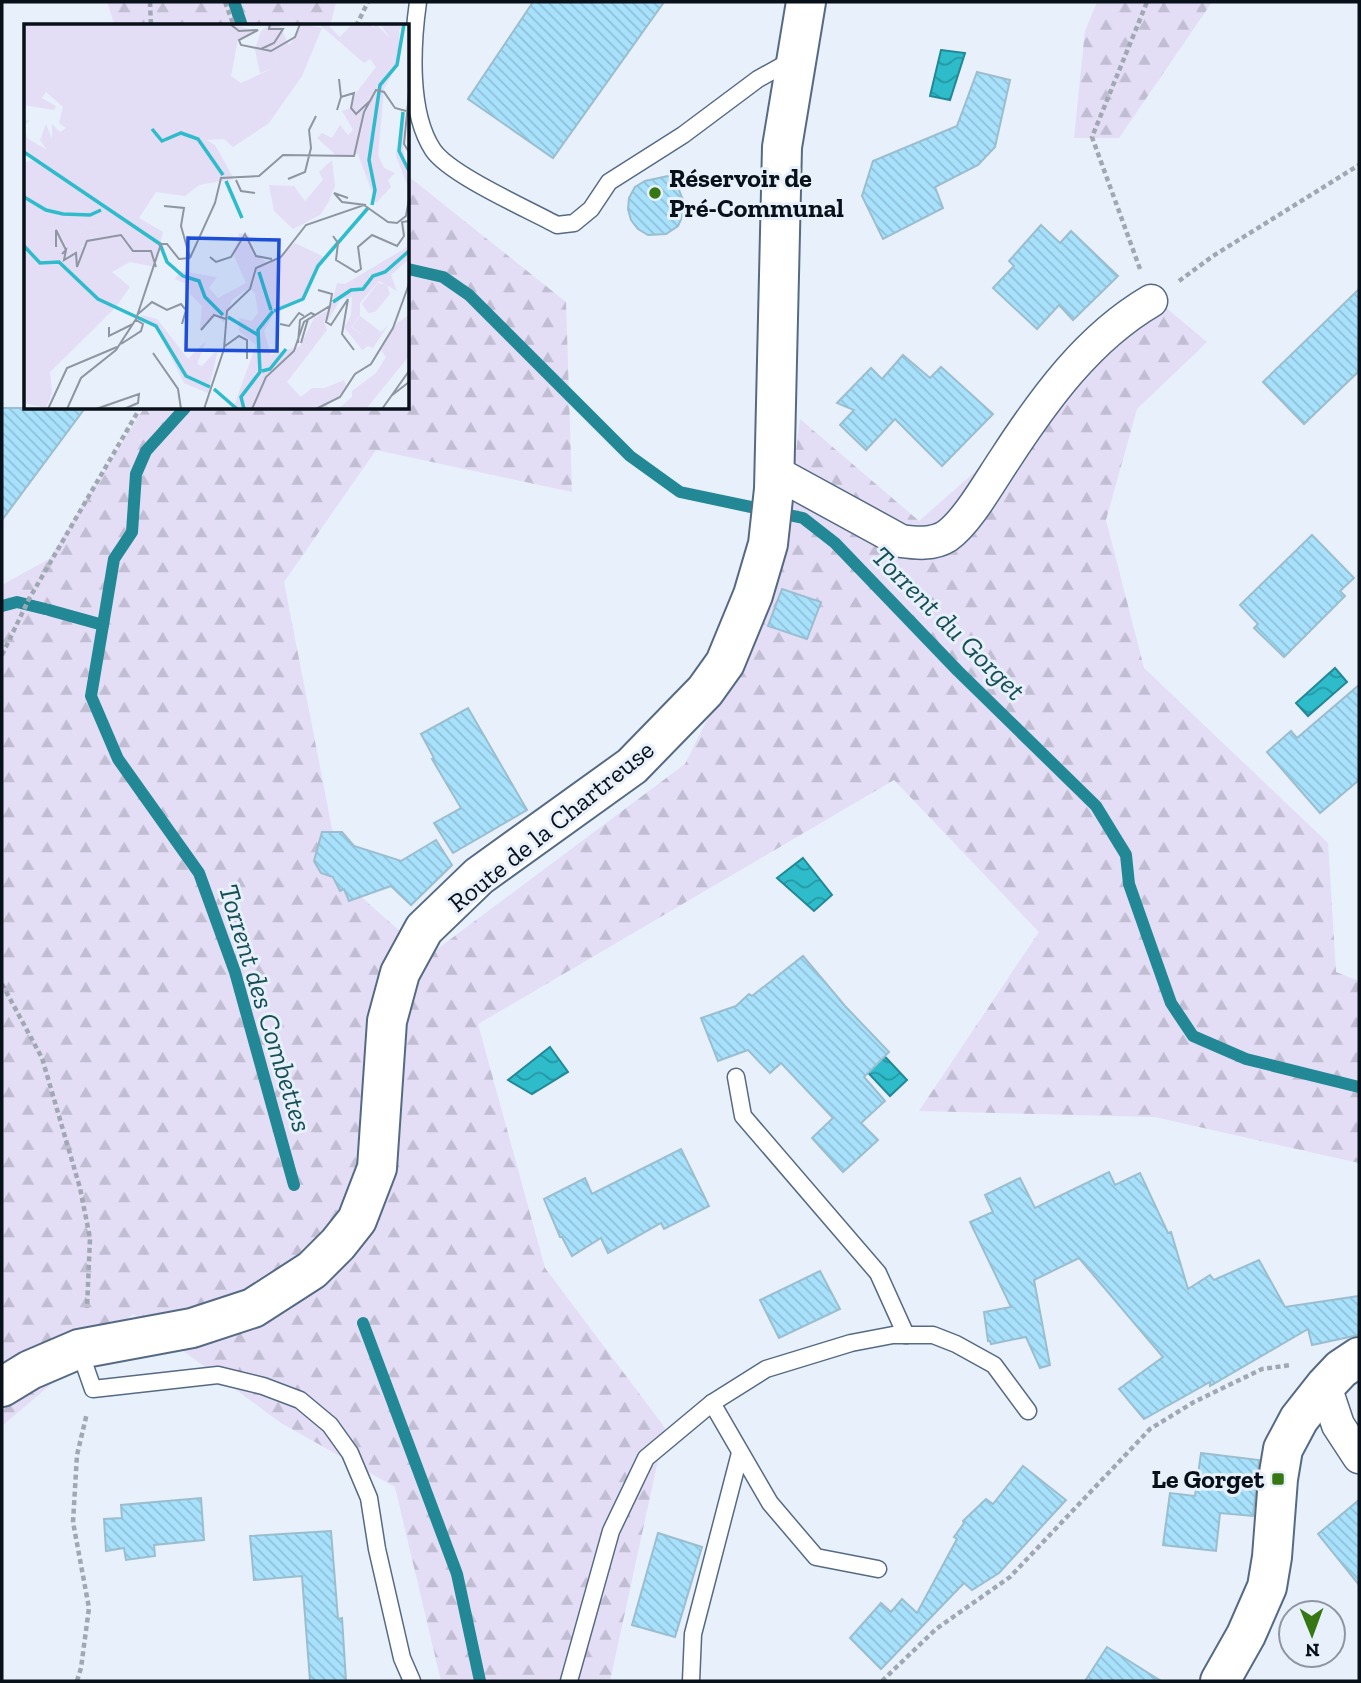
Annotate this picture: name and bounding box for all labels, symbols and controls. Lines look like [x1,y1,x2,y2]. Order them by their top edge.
inset map [24,24,410,410]
place label: Réservoir de Pré-Communal [669,162,844,224]
marker: Réservoir de Pré-Communal [647,185,663,201]
water label: Torrent du Gorget [865,540,1033,707]
street label: Route de la Chartreuse [442,733,660,919]
water label: Torrent des Combettes [212,880,319,1136]
place label: Le Gorget [1152,1463,1265,1495]
marker: Le Gorget [1270,1471,1286,1487]
north arrow [1277,1599,1347,1669]
text: N [1305,1639,1320,1662]

